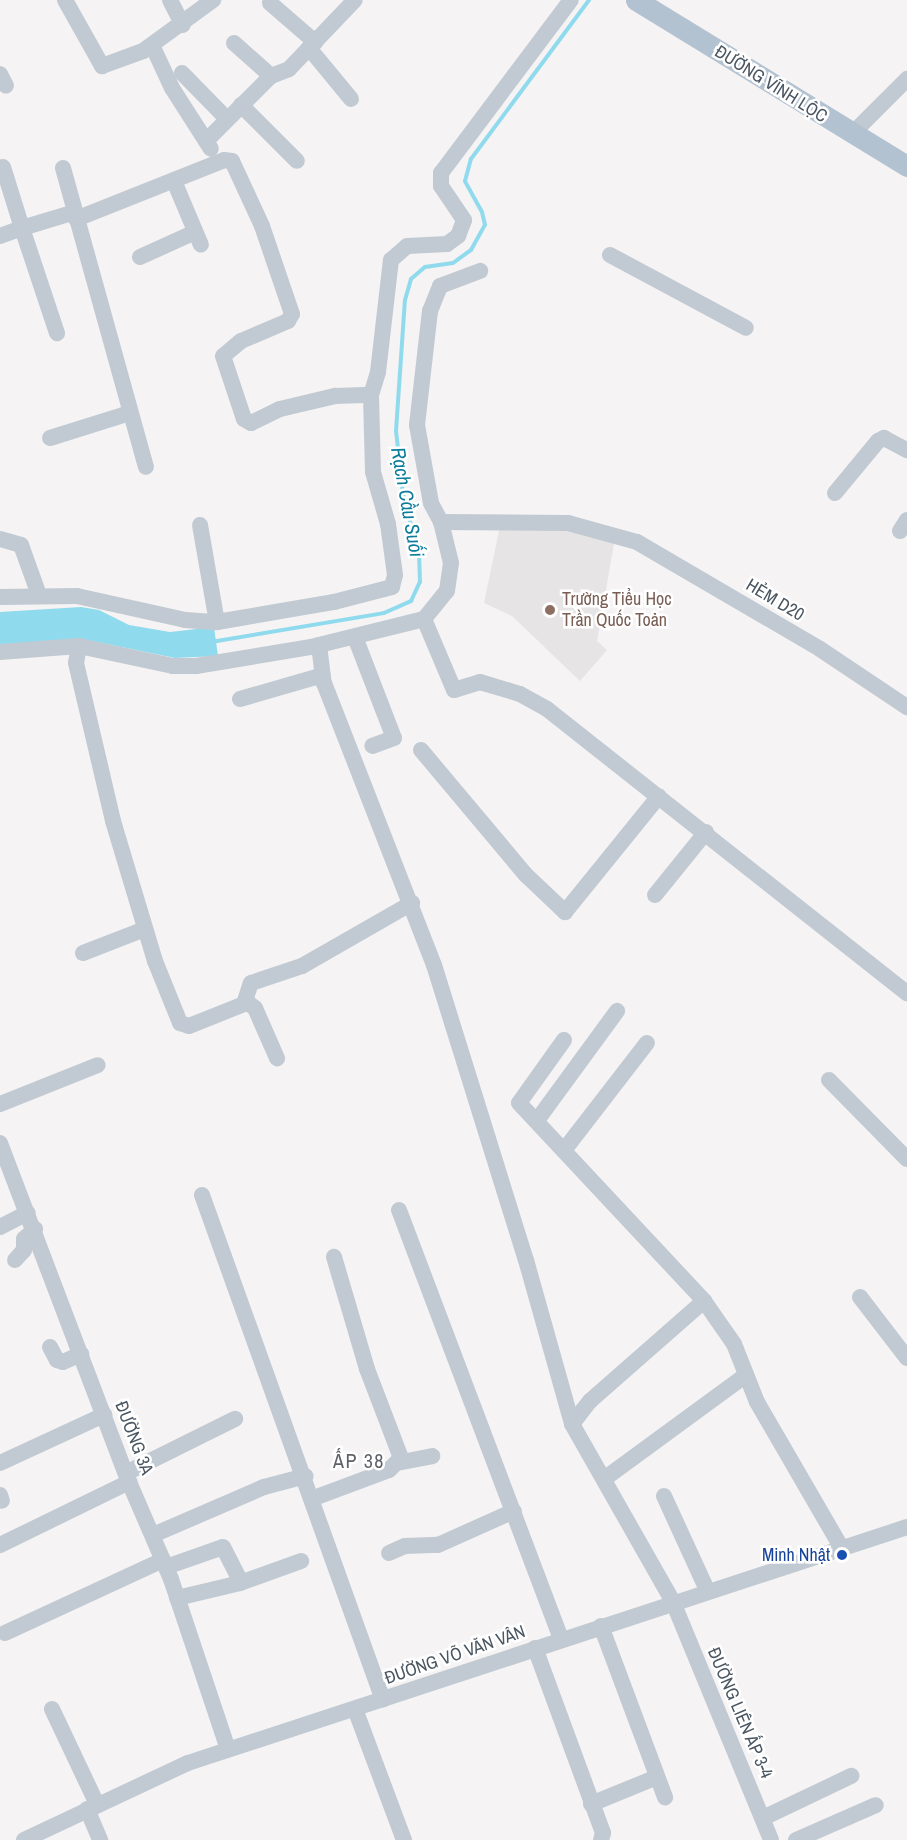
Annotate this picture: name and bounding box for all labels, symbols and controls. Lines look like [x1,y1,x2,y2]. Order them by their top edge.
street label: ĐƯỜNG VĨNH LỘC [711,41,831,127]
water label: Rạch Cầu Suối [387,445,429,559]
street label: HẺM D20 [742,574,808,626]
place label: Trường Tiểu Học Trần Quốc Toản [562,589,672,632]
marker: Trường Tiểu Học Trần Quốc Toản [543,603,557,617]
street label: ĐƯỜNG 3A [110,1398,158,1478]
district label: ẤP 38 [333,1448,385,1472]
place label: Minh Nhật [762,1544,830,1566]
marker: Minh Nhật [835,1548,849,1562]
street label: ĐƯỜNG VÕ VĂN VÂN [382,1621,528,1689]
street label: ĐƯỜNG LIÊN ẤP 3-4 [702,1644,778,1782]

